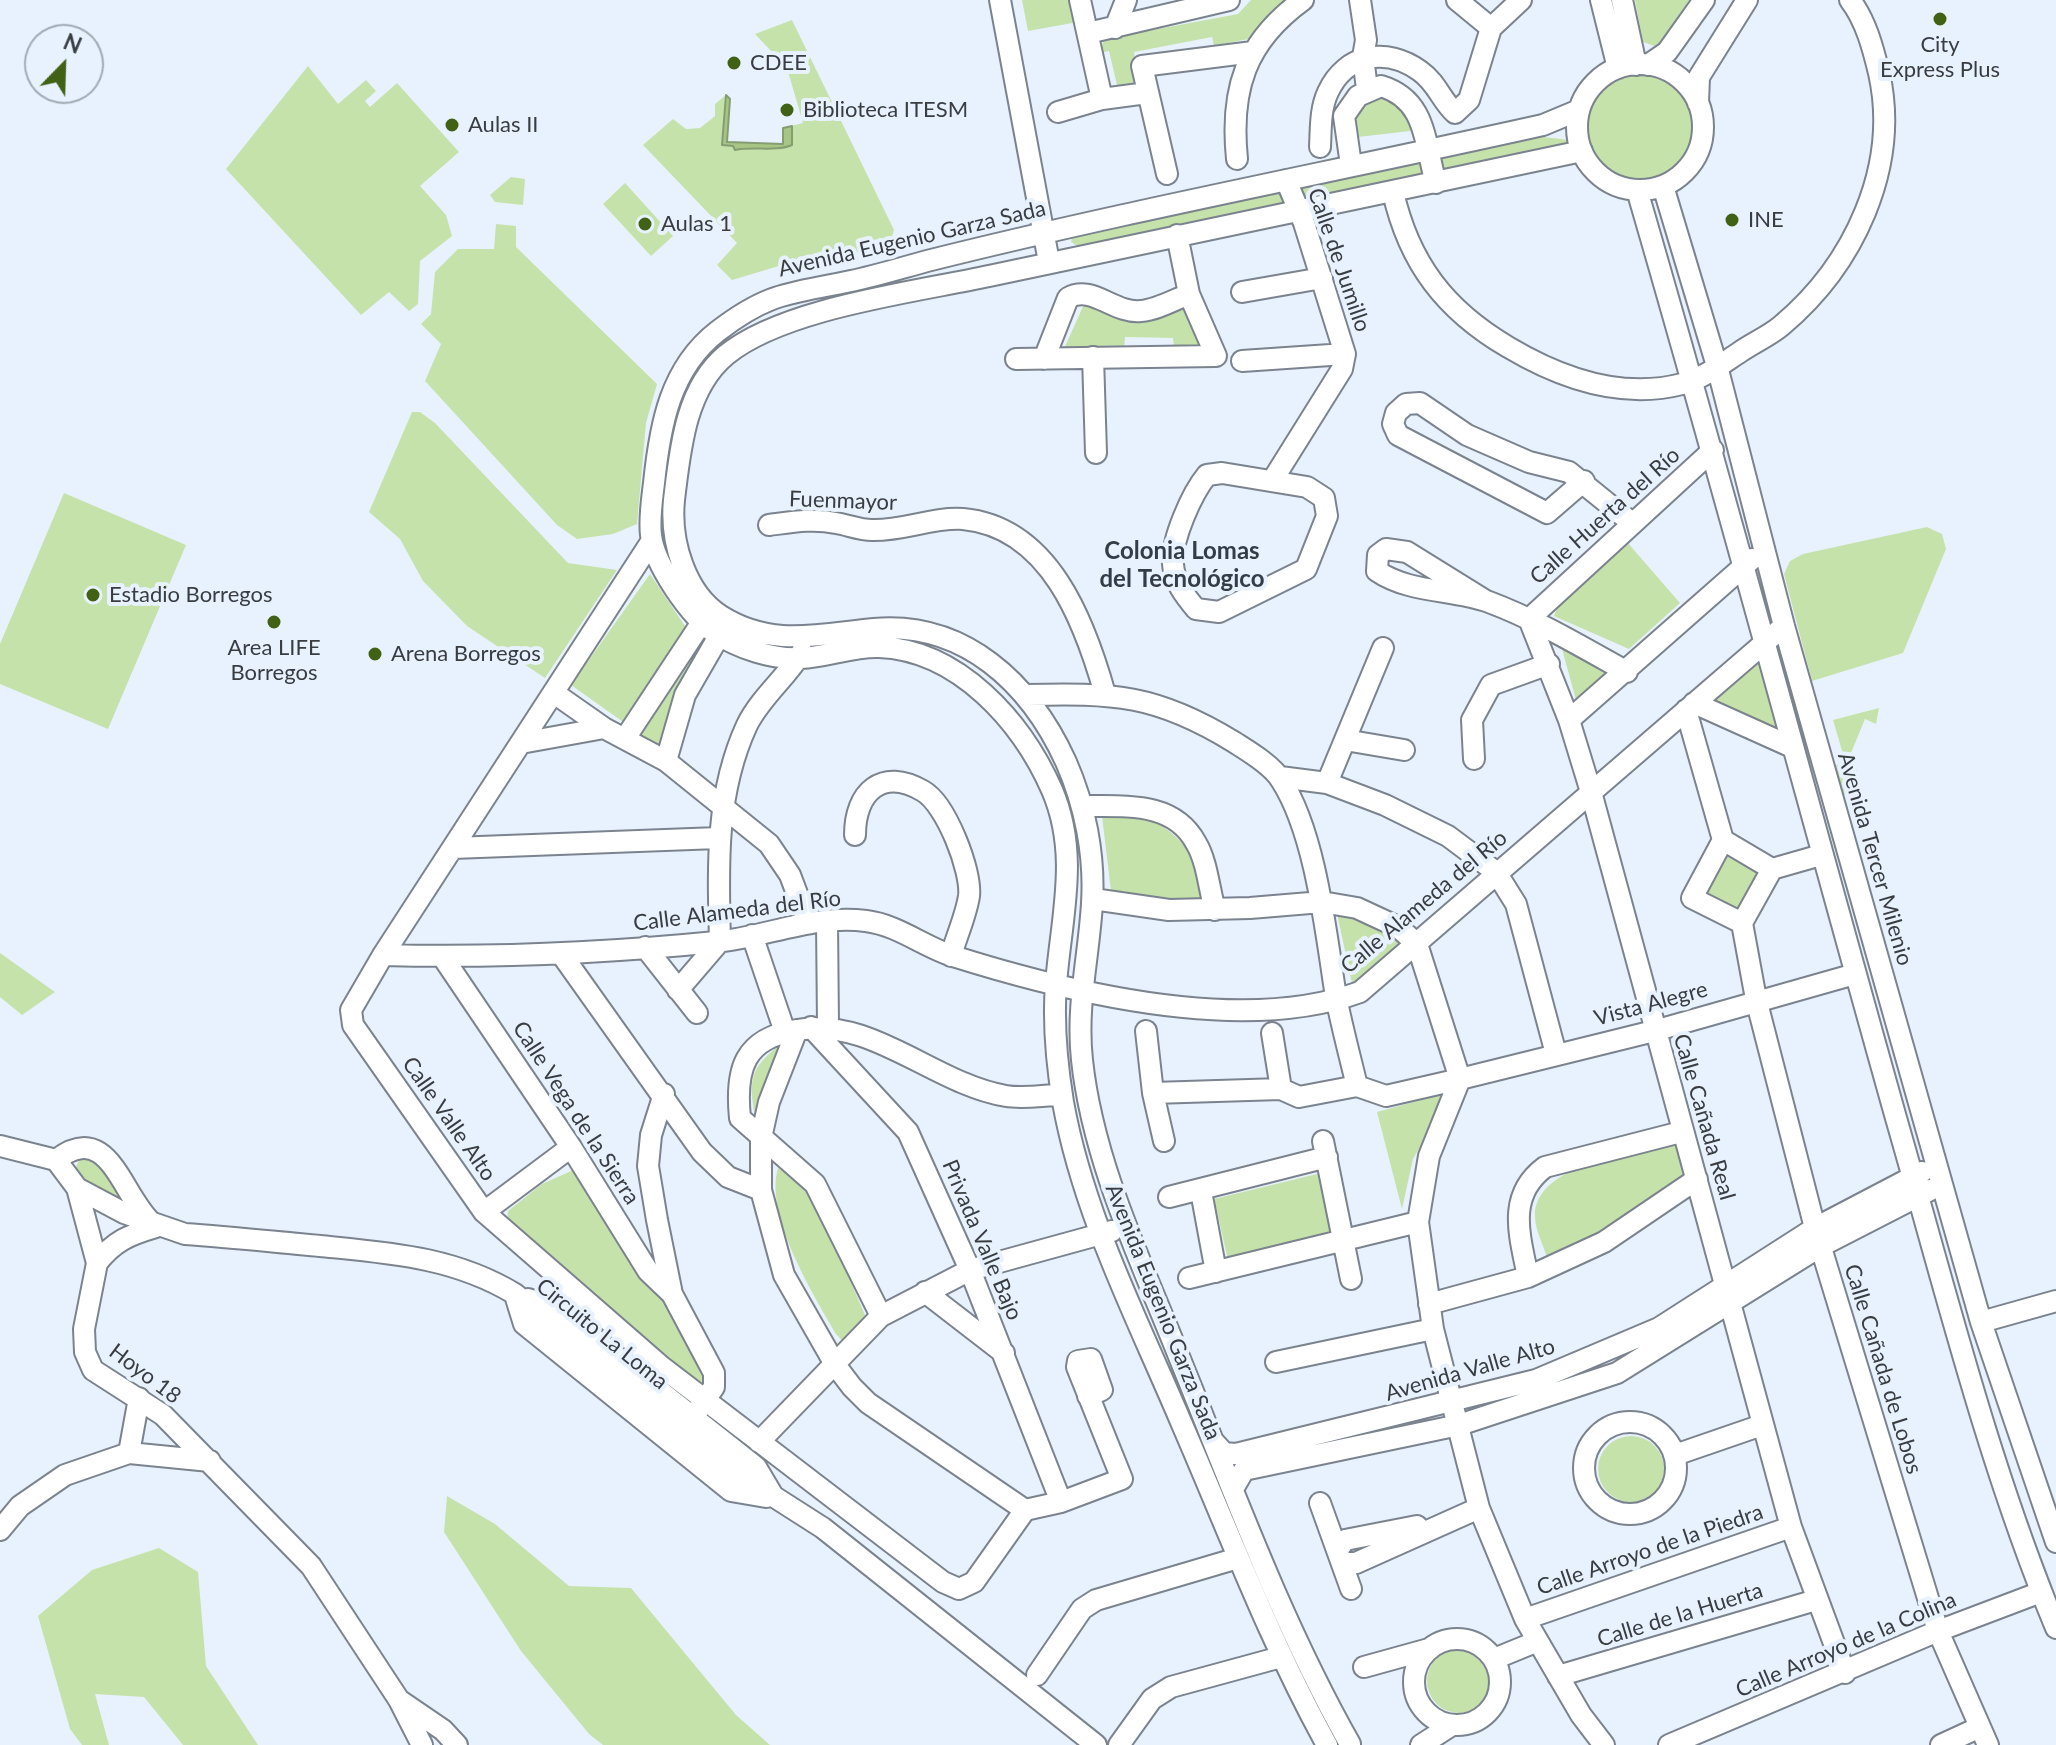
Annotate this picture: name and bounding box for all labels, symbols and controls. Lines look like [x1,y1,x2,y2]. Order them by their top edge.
marker: City Express Plus [1931,10,1949,28]
north arrow [24,24,104,104]
text: N [60,28,86,59]
place label: City Express Plus [1880,32,2000,84]
place label: CDEE [750,50,807,76]
marker: CDEE [725,54,743,72]
place label: Biblioteca ITESM [803,97,968,123]
marker: Biblioteca ITESM [778,101,796,119]
place label: Aulas II [468,112,538,138]
marker: Aulas II [443,116,461,134]
street label: Calle de Jumillo [1302,185,1376,335]
street label: Avenida Eugenio Garza Sada [776,195,1048,283]
place label: INE [1748,207,1784,233]
place label: Aulas 1 [661,211,732,237]
marker: INE [1723,211,1741,229]
marker: Aulas 1 [636,215,654,233]
street label: Calle Huerta del Río [1525,442,1685,590]
street label: Fuenmayor [789,486,897,516]
district label: Colonia Lomas del Tecnológico [1099,537,1265,593]
place label: Estadio Borregos [109,582,273,608]
marker: Estadio Borregos [84,586,102,604]
marker: Area LIFE Borregos [265,613,283,631]
place label: Area LIFE Borregos [227,635,321,686]
place label: Arena Borregos [391,641,541,667]
marker: Arena Borregos [366,645,384,663]
street label: Avenida Tercer Milenio [1832,749,1918,969]
street label: Calle Alameda del Río [1335,825,1513,979]
street label: Calle Alameda del Río [632,885,842,937]
street label: Vista Alegre [1591,976,1711,1032]
street label: Calle Vega de la Sierra [507,1017,645,1209]
street label: Calle Cañada Real [1668,1031,1740,1203]
street label: Calle Valle Alto [396,1052,502,1186]
street label: Privada Valle Bajo [936,1156,1028,1324]
street label: Avenida Eugenio Garza Sada [1100,1180,1226,1444]
street label: Calle Cañada de Lobos [1839,1261,1927,1477]
street label: Circuito La Loma [531,1273,673,1395]
street label: Avenida Valle Alto [1382,1333,1558,1407]
street label: Hoyo 18 [104,1338,186,1410]
street label: Calle Arroyo de la Piedra [1533,1499,1767,1601]
street label: Calle de la Huerta [1594,1577,1766,1653]
street label: Calle Arroyo de la Colina [1732,1587,1960,1703]

